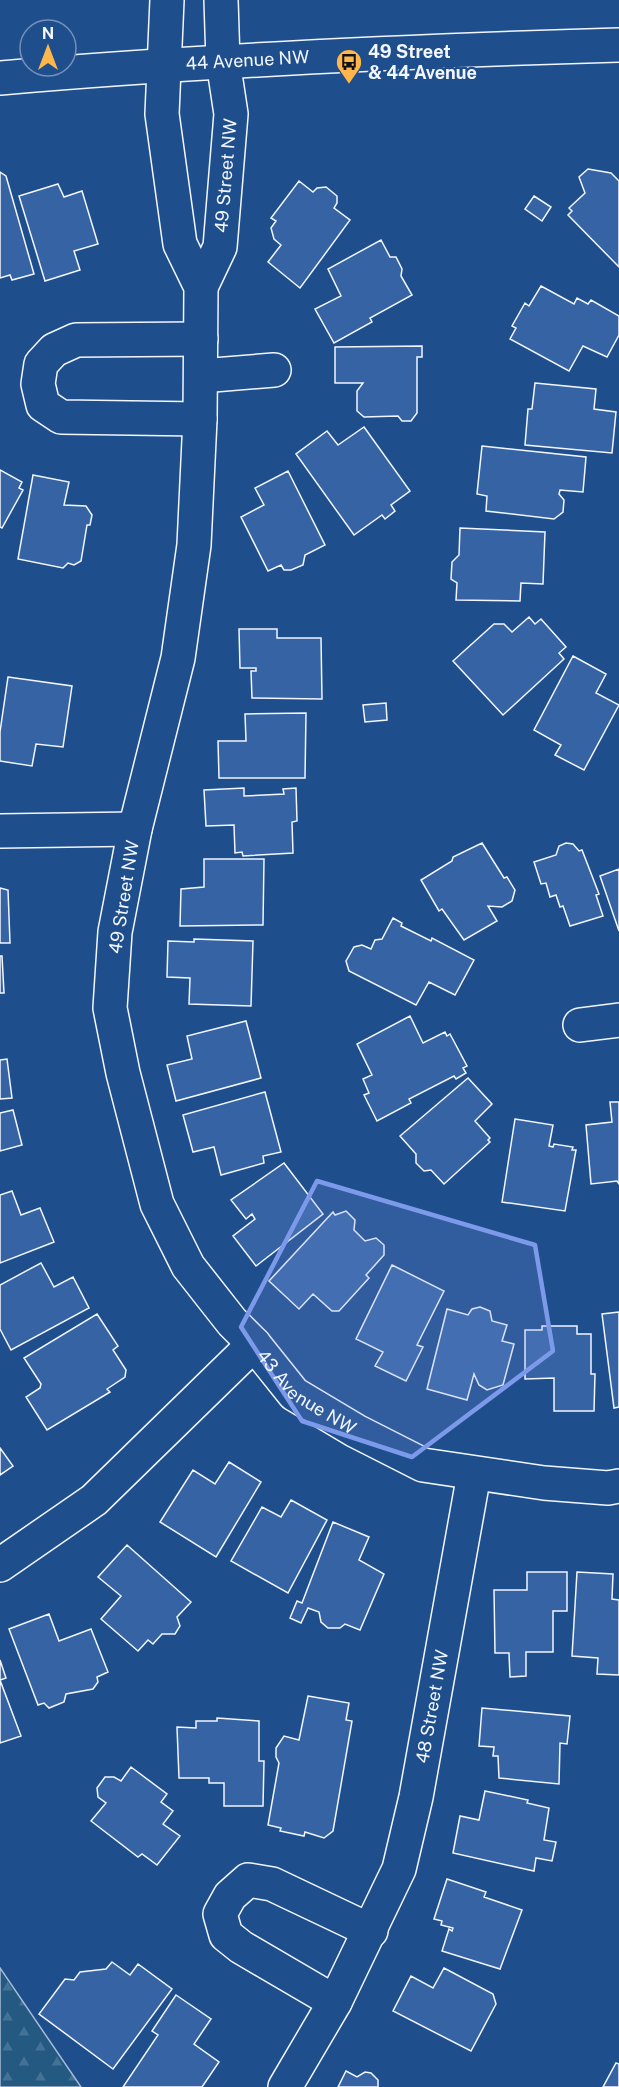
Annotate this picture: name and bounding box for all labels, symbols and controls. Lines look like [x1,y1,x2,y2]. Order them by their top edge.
north arrow [18,18,78,78]
text: N [42,24,54,43]
place label: 49 Street & 44 Avenue [368,41,477,83]
street label: 44 Avenue NW [185,46,310,74]
bus stop icon: 49 Street & 44 Avenue [334,47,364,85]
street label: 49 Street NW [210,117,241,234]
street label: 49 Street NW [104,839,143,955]
street label: 43 Avenue NW [253,1345,360,1439]
street label: 48 Street NW [411,1648,452,1765]

